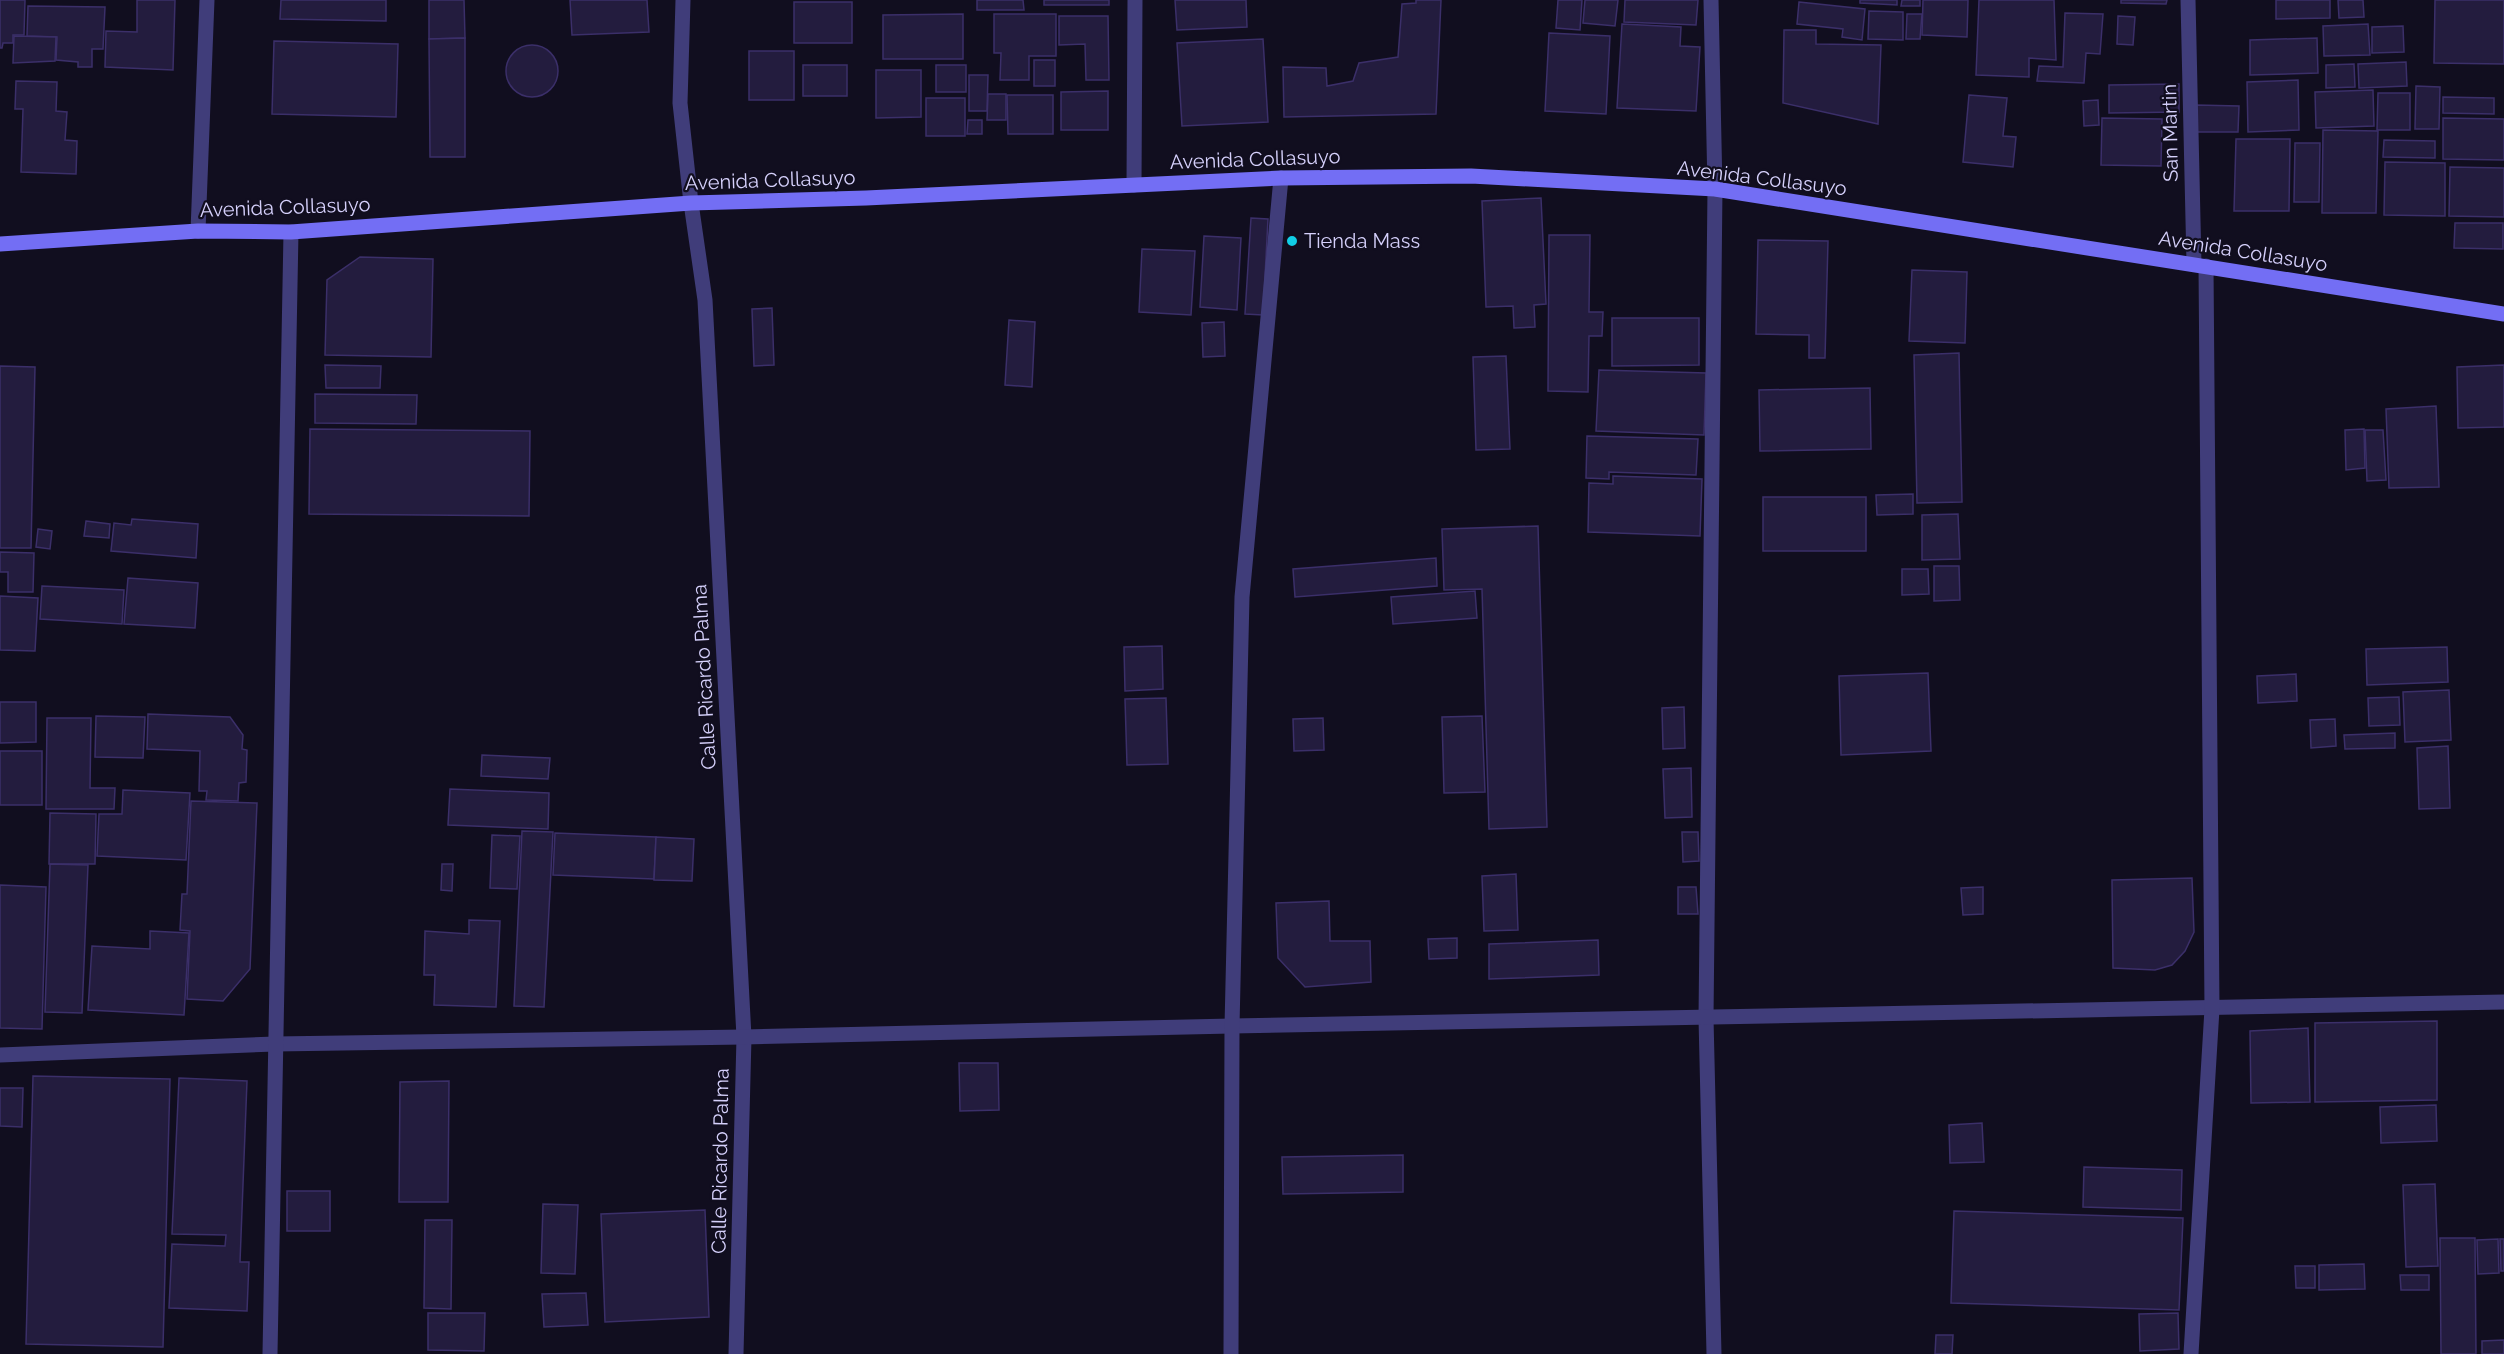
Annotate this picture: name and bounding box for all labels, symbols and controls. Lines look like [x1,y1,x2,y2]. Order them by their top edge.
street label: San Martin [2157,84,2183,182]
street label: Avenida Collasuyo [1169,144,1341,174]
street label: Avenida Collasuyo [1676,156,1848,200]
street label: Avenida Collasuyo [684,165,856,195]
street label: Avenida Collasuyo [199,192,371,222]
street label: Avenida Collasuyo [2157,226,2329,276]
place label: Tienda Mass [1304,229,1420,253]
marker: Tienda Mass [1285,234,1299,248]
street label: Calle Ricardo Palma [687,584,721,770]
street label: Calle Ricardo Palma [706,1068,734,1254]

